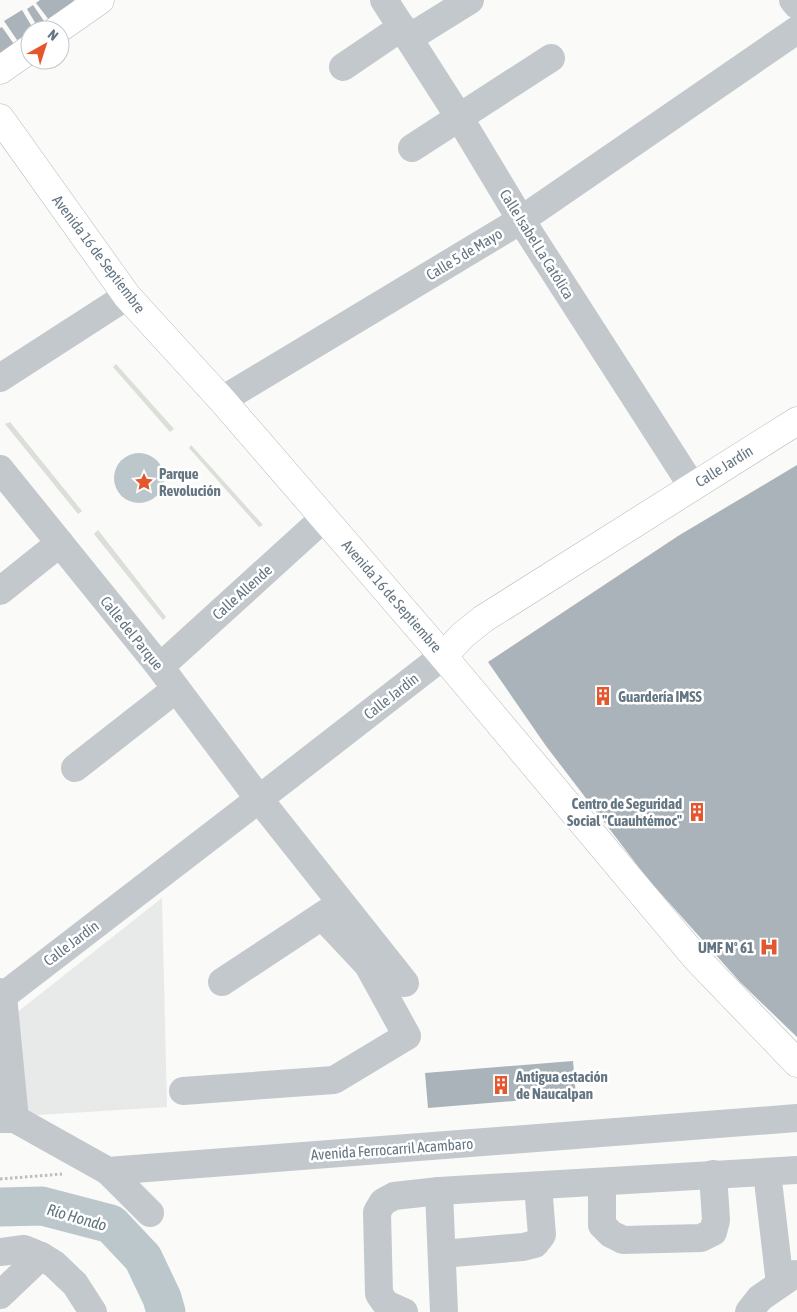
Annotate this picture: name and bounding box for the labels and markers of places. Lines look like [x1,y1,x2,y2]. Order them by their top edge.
place label: Parque Revolución [159,465,221,499]
place icon: Parque Revolución [133,471,155,493]
building icon: Guardería IMSS [592,685,614,707]
place label: Guardería IMSS [618,688,703,705]
place label: Centro de Seguridad Social "Cuauhtémoc" [567,795,682,829]
building icon: Centro de Seguridad Social "Cuauhtémoc" [686,801,708,823]
hospital icon: UMF Nº 61 [758,936,780,958]
place label: UMF Nº 61 [698,939,754,956]
place label: Antigua estación de Naucalpan [515,1068,608,1102]
building icon: Antigua estación de Naucalpan [490,1074,512,1096]

